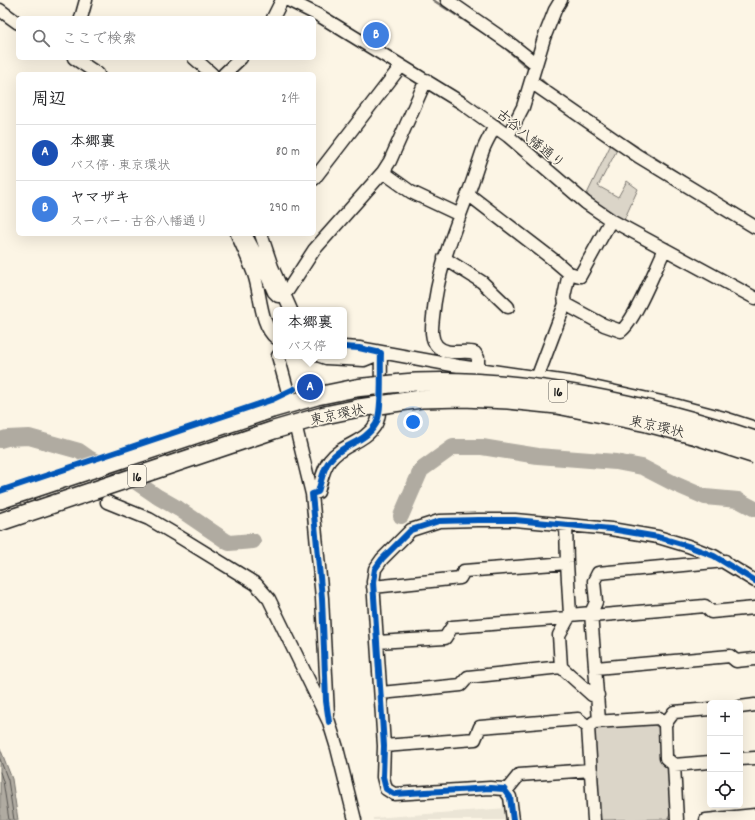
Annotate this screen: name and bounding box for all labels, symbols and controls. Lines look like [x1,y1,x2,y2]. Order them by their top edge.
search box [16,16,316,60]
pin: B [363,20,389,50]
icon: search [30,27,52,49]
text: ここで検索 [62,29,137,51]
text: 周辺 [32,89,66,113]
text: 2件 [281,90,300,109]
street label: 古谷八幡通り [491,105,568,174]
text: 本郷裏 [70,132,115,154]
text: A [41,143,49,162]
text: 80 m [276,143,300,162]
text: バス停 · 東京環状 [70,157,170,176]
text: ヤマザキ [70,188,130,210]
text: B [42,199,48,218]
text: 290 m [269,199,300,218]
text: スーパー · 古谷八幡通り [70,213,208,232]
popup [273,307,347,359]
text: 本郷裏 [287,313,333,335]
text: バス停 [287,338,327,357]
pin: A [297,372,323,402]
road number: 16 [549,380,567,402]
street label: 東京環状 [308,400,367,432]
your location [403,412,423,432]
street label: 東京環状 [627,412,686,444]
road number: 16 [128,465,146,487]
map controls [707,700,743,808]
button: + [707,700,743,736]
button: − [707,736,743,772]
button: locate [707,772,743,808]

